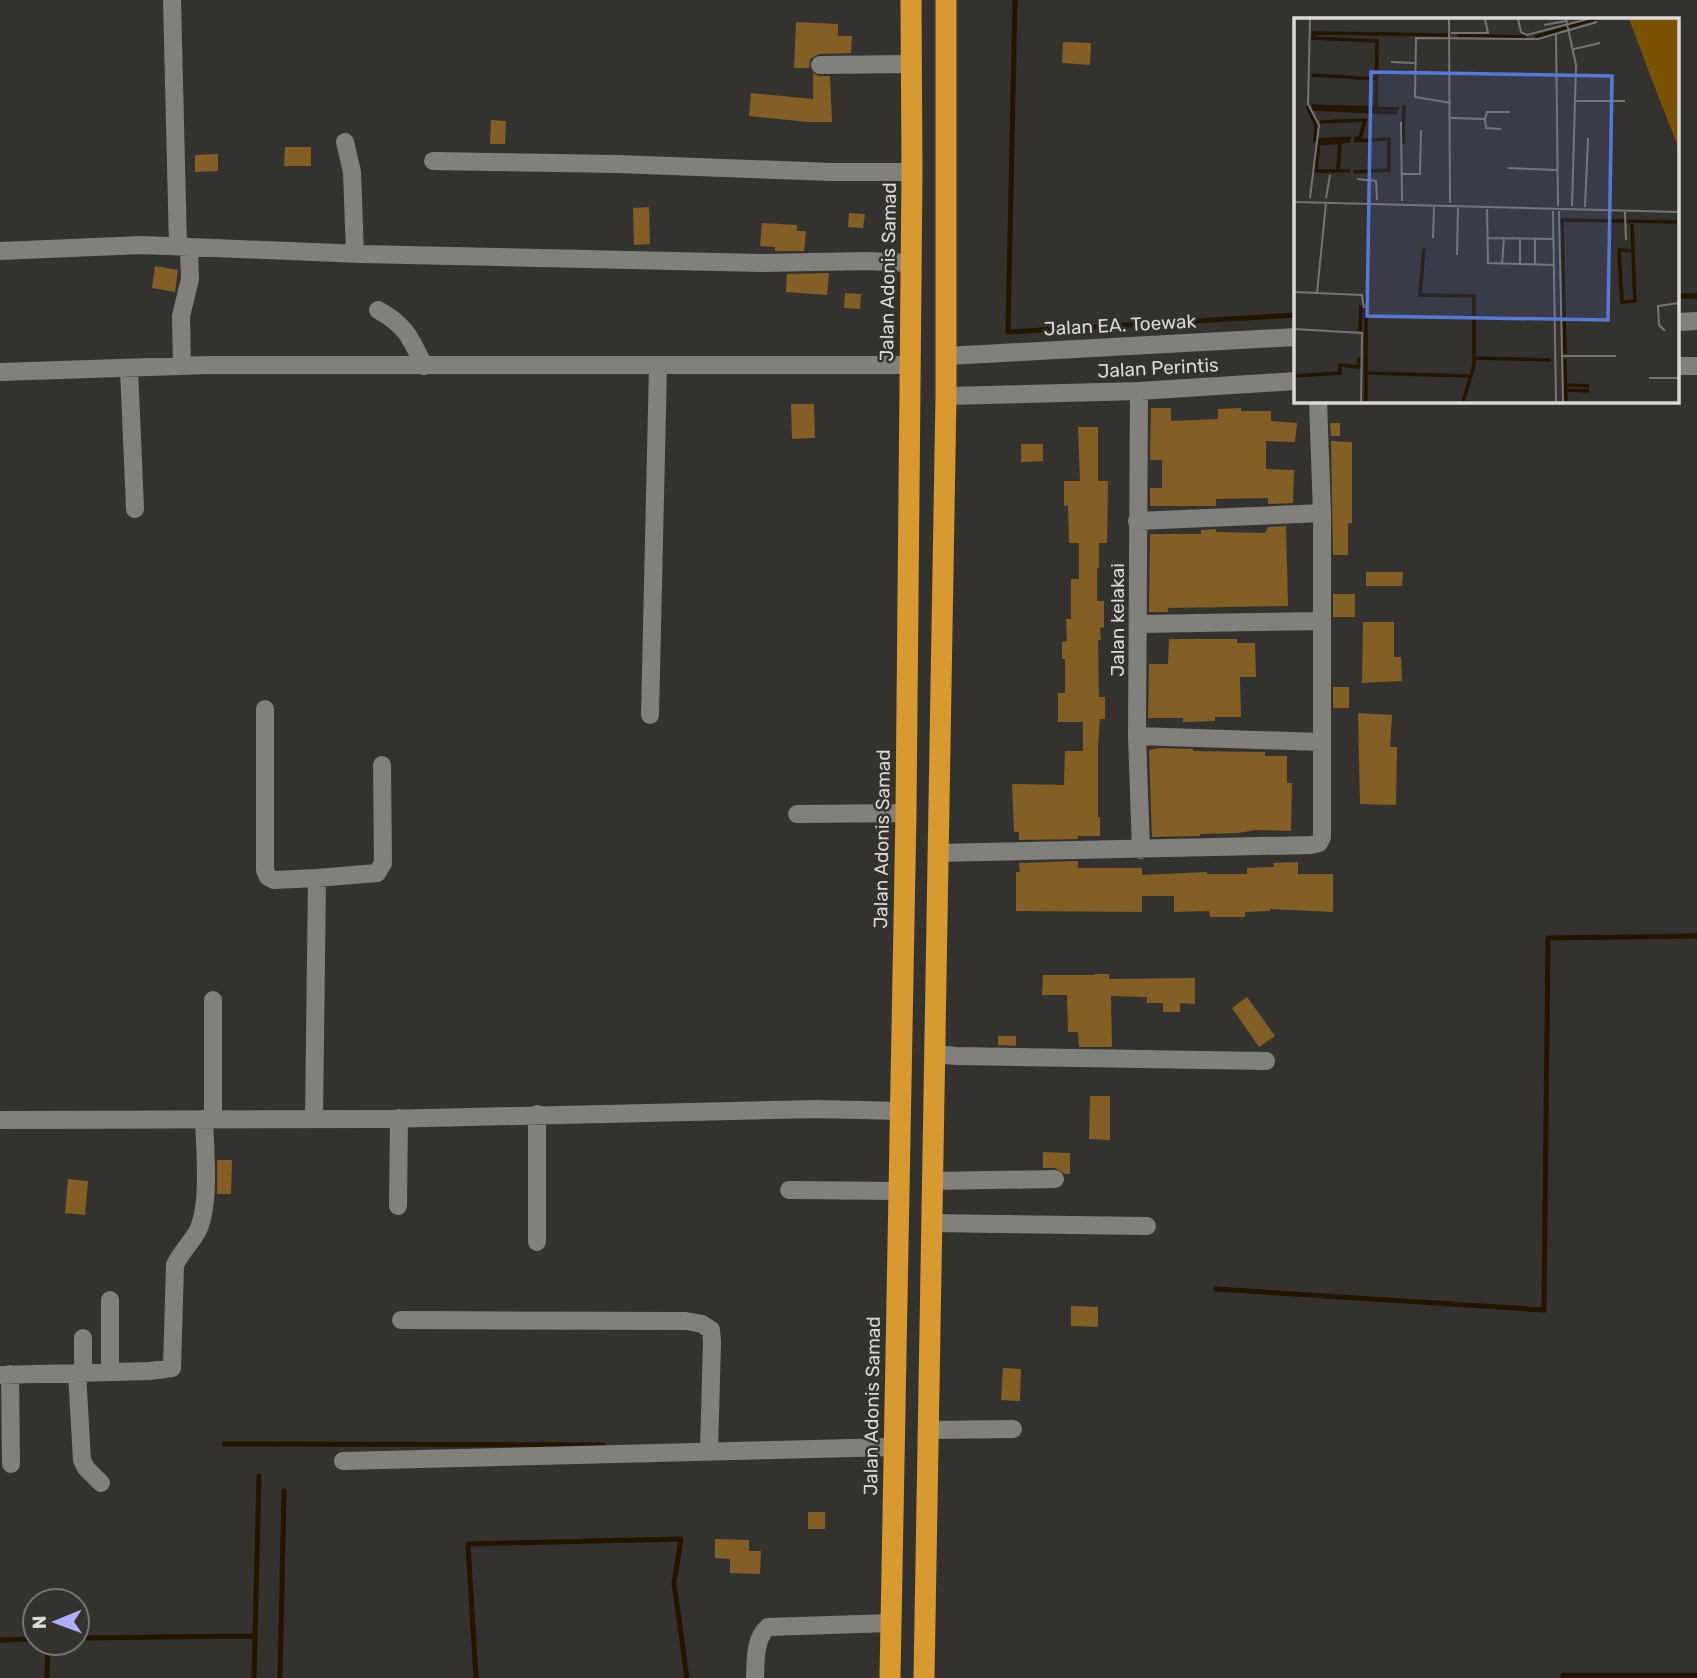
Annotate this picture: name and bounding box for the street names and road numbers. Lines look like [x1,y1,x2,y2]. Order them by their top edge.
street label: Jalan Adonis Samad [875,182,901,362]
street label: Jalan EA. Toewak [1043,310,1197,340]
street label: Jalan Perintis [1097,353,1219,383]
street label: Jalan kelakai [1106,563,1129,677]
street label: Jalan Adonis Samad [869,749,895,929]
street label: Jalan Adonis Samad [859,1316,885,1496]

